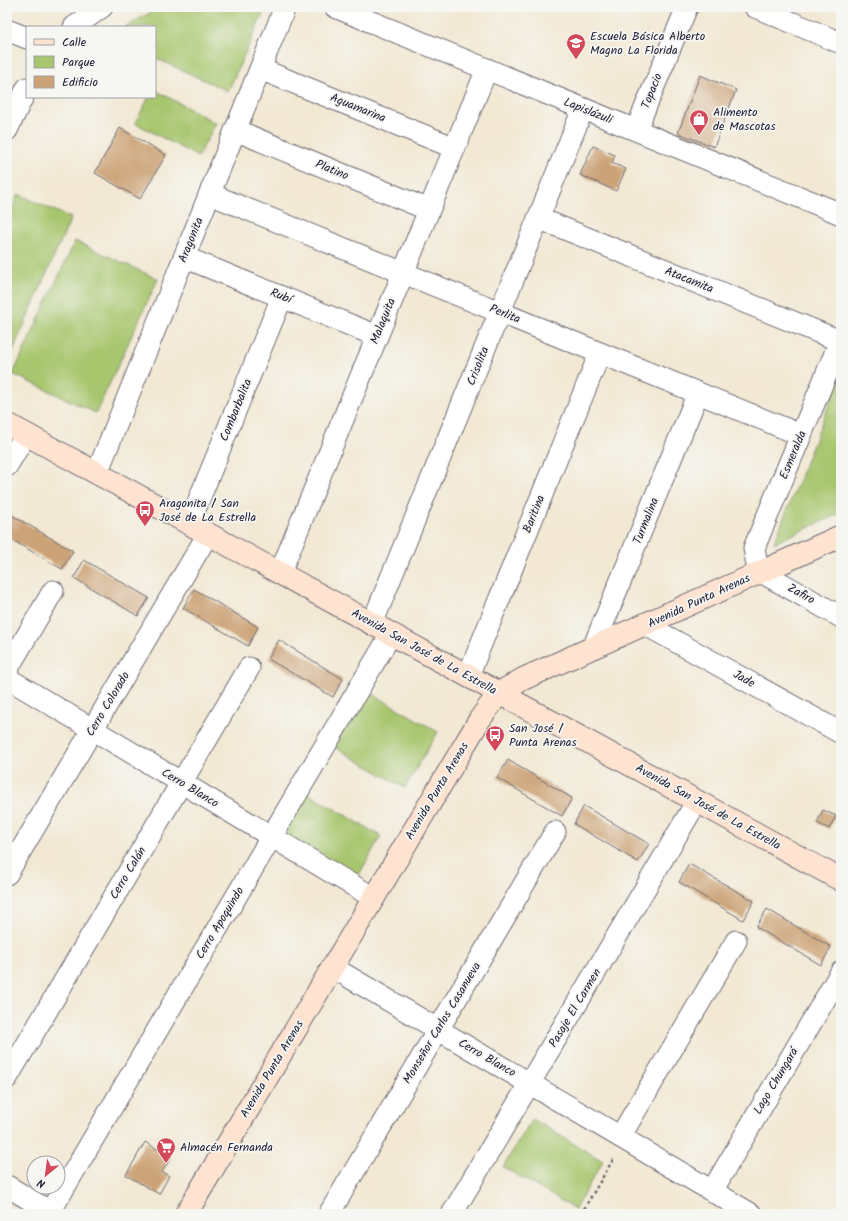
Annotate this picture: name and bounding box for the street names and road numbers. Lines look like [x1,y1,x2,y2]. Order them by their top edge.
street label: Topacio [636,70,668,112]
street label: Aguamarina [327,88,389,128]
street label: Lapislázuli [561,93,616,130]
street label: Platino [312,155,352,185]
street label: Aragonita [173,214,209,266]
street label: Atacamita [662,262,717,299]
street label: Rubí [267,283,297,310]
street label: Malaquita [365,295,401,347]
street label: Perlita [487,299,524,329]
street label: Crisolita [462,343,495,388]
street label: Combarbalita [215,375,257,444]
street label: Esmeralda [774,427,812,482]
street label: Baritina [518,492,550,536]
street label: Turmalina [628,494,664,547]
street label: Avenida Punta Arenas [645,569,753,633]
street label: Zafiro [784,579,818,609]
street label: Avenida San José de La Estrella [348,604,501,700]
street label: Jade [729,665,759,693]
street label: Cerro Colorado [81,668,135,740]
street label: Avenida Punta Arenas [400,739,474,843]
street label: Avenida San José de La Estrella [632,759,785,855]
street label: Cerro Blanco [158,763,222,813]
street label: Cerro Calán [105,843,151,903]
street label: Cerro Apoquindo [191,883,249,963]
street label: Monseñor Carlos Casanueva [398,958,486,1088]
street label: Pasaje El Carmen [544,965,606,1051]
street label: Avenida Punta Arenas [235,1017,309,1121]
street label: Cerro Blanco [454,1034,520,1082]
street label: Lago Chungará [749,1043,804,1118]

